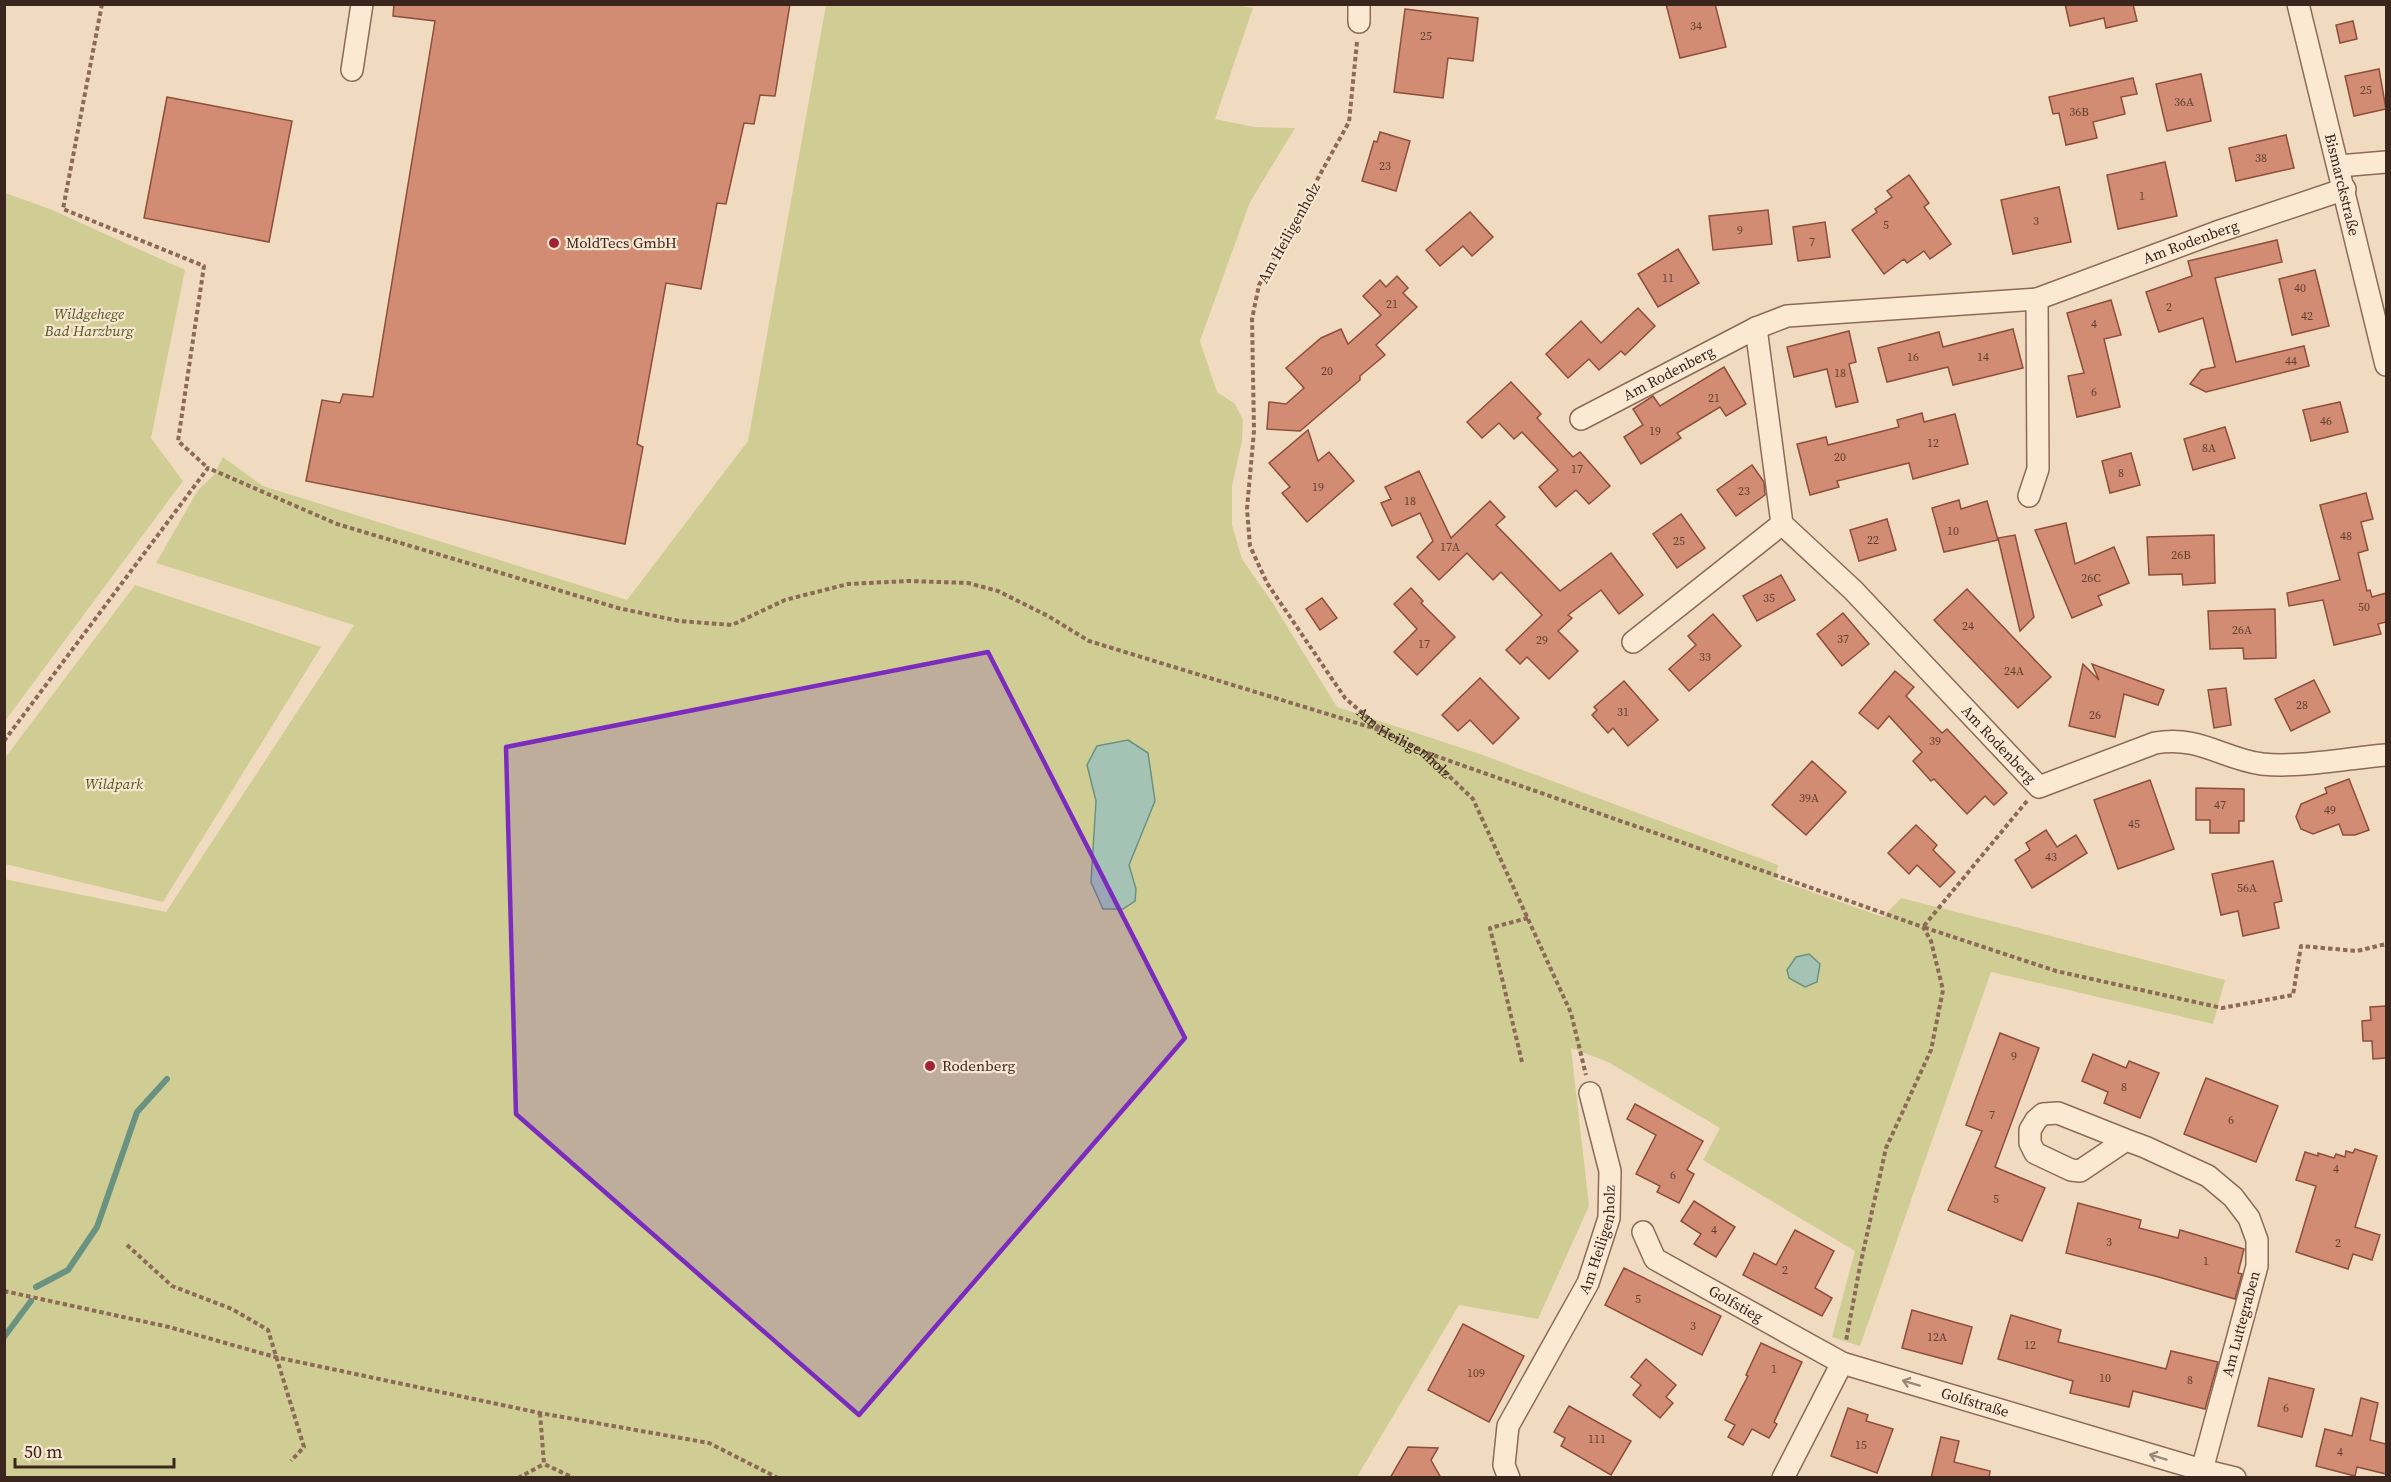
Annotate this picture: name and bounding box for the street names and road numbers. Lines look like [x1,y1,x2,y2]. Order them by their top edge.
street label: Bismarckstraße [2320,131,2365,238]
street label: Am Heiligenholz [1252,178,1325,287]
street label: Am Rodenberg [2140,214,2241,269]
street label: Am Rodenberg [1619,340,1718,405]
street label: Am Rodenberg [1957,700,2041,788]
street label: Am Heiligenholz [1352,702,1457,783]
street label: Am Heiligenholz [1573,1185,1620,1298]
street label: Am Luttegraben [2216,1269,2265,1379]
street label: Golfstieg [1705,1280,1767,1327]
street label: Golfstraße [1939,1382,2012,1422]

